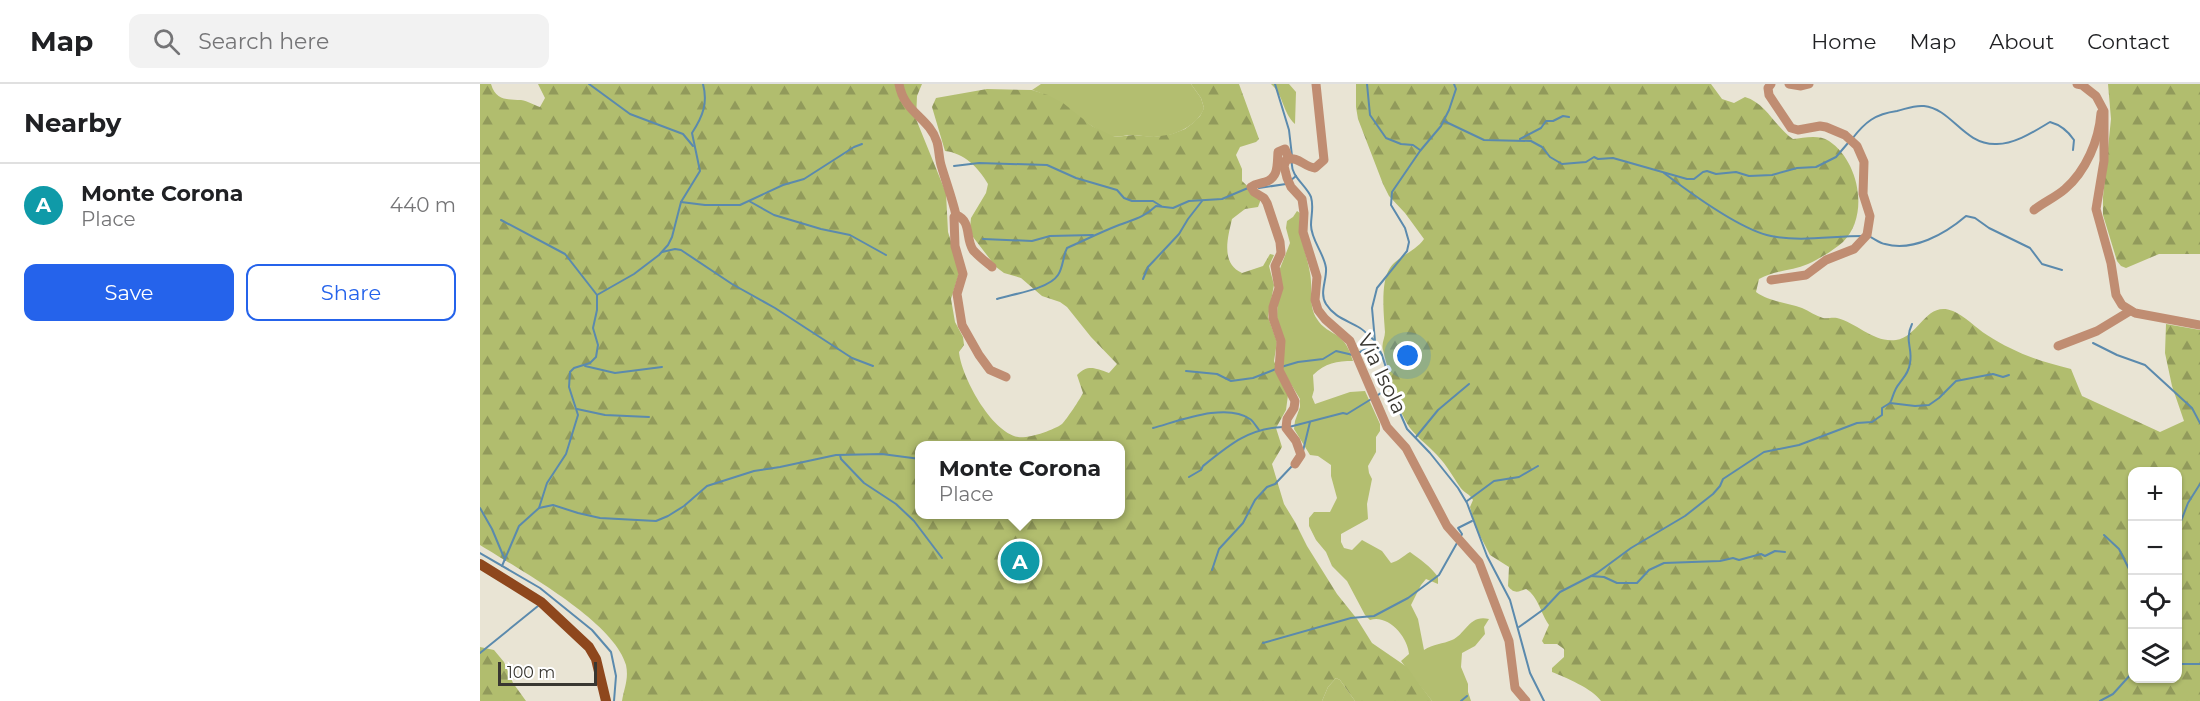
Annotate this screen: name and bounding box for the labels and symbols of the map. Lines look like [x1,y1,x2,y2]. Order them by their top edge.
street label: Via Isola [1352,330,1412,418]
your location [1393,341,1422,370]
pin: A [1000,538,1040,584]
scale bar [498,659,597,686]

